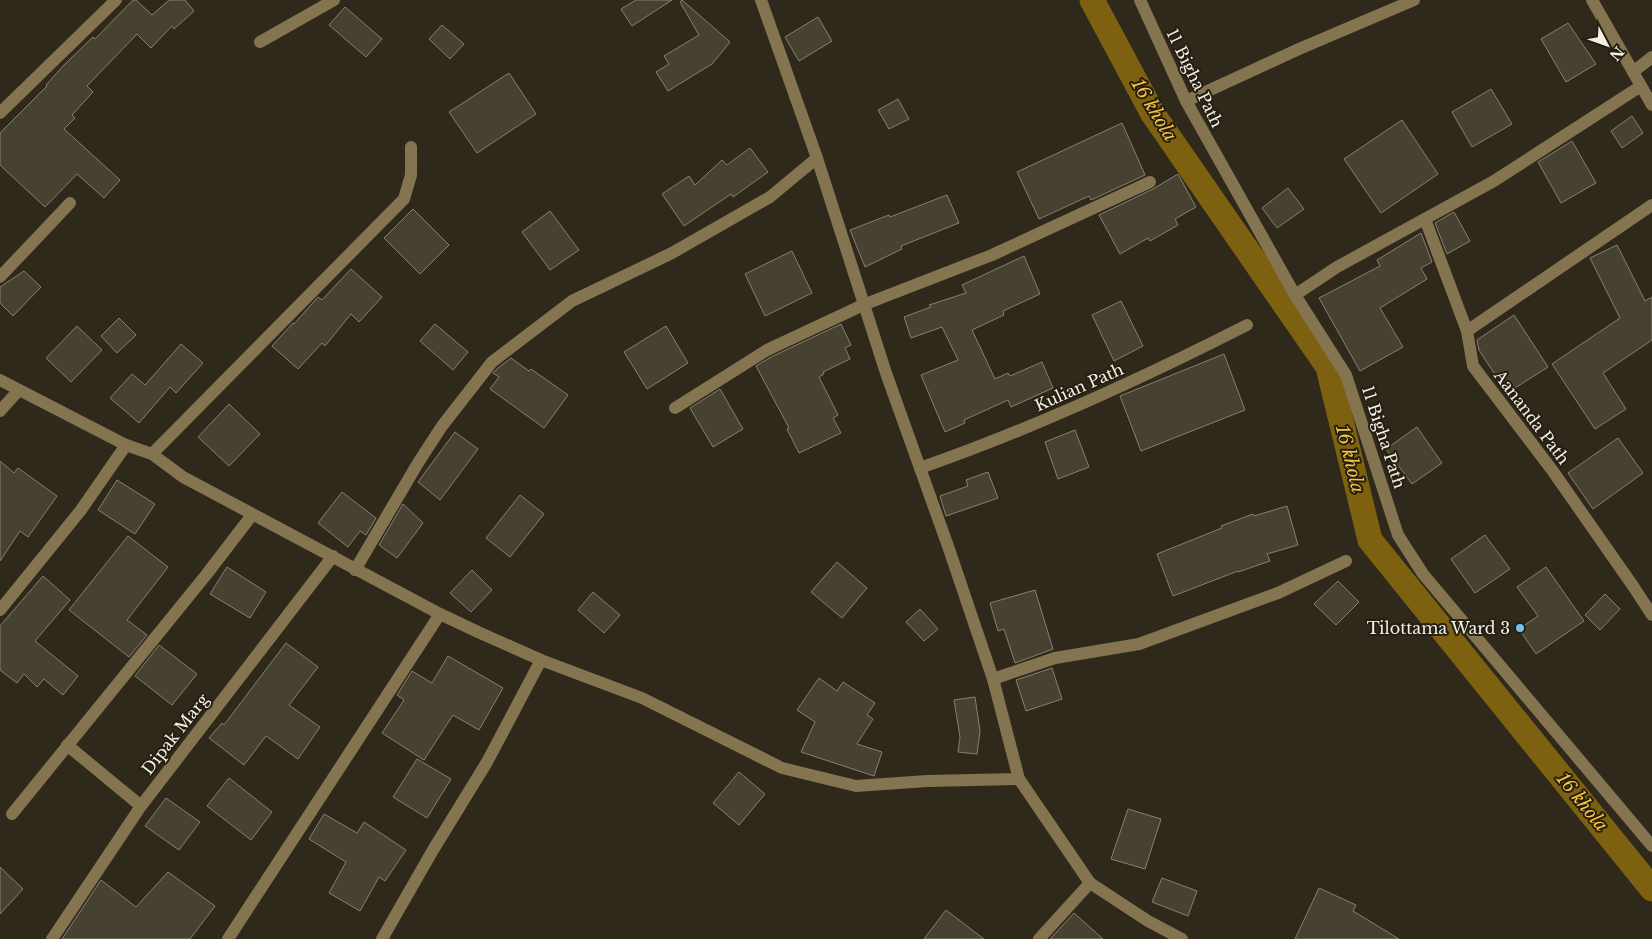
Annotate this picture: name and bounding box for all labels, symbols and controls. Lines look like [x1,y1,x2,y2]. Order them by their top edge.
north arrow [1582,20,1632,70]
street label: 11 Bigha Path [1163,25,1227,131]
text: N [1606,43,1628,64]
water label: 16 khola [1126,74,1181,145]
street label: Kulian Path [1032,359,1126,415]
street label: Aananda Path [1489,365,1574,468]
street label: 11 Bigha Path [1358,383,1410,491]
water label: 16 khola [1331,422,1369,495]
place label: Tilottama Ward 3 [1367,618,1510,638]
marker: Tilottama Ward 3 [1514,622,1526,634]
street label: Dipak Marg [137,689,213,778]
water label: 16 khola [1551,767,1612,836]

